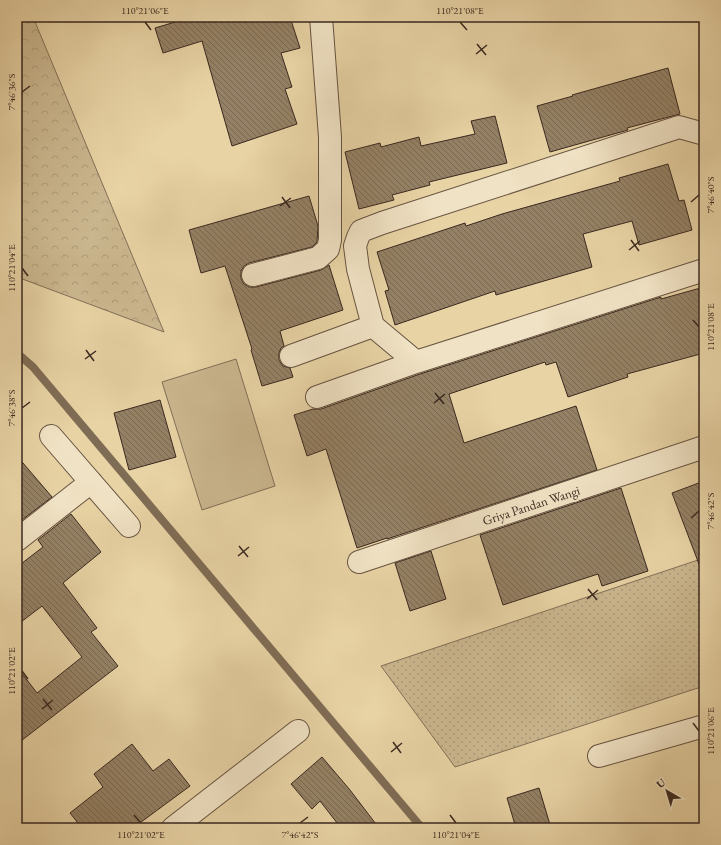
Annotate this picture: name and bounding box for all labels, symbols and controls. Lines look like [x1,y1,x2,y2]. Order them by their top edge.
text: 110°21'06"E [121,4,169,17]
text: 110°21'08"E [436,4,484,17]
text: 7°46'36"S [5,73,18,110]
text: 7°46'40"S [704,176,717,213]
text: 110°21'04"E [5,244,18,292]
text: 110°21'08"E [704,303,717,351]
text: 7°46'38"S [5,389,18,426]
street label: Griya Pandan Wangi [480,482,582,529]
text: 7°46'42"S [704,492,717,529]
text: 110°21'02"E [5,647,18,695]
text: 110°21'06"E [704,707,717,755]
north arrow [647,771,687,811]
text: U [653,775,669,791]
text: 110°21'02"E [117,828,165,841]
text: 7°46'42"S [282,828,319,841]
text: 110°21'04"E [432,828,480,841]

